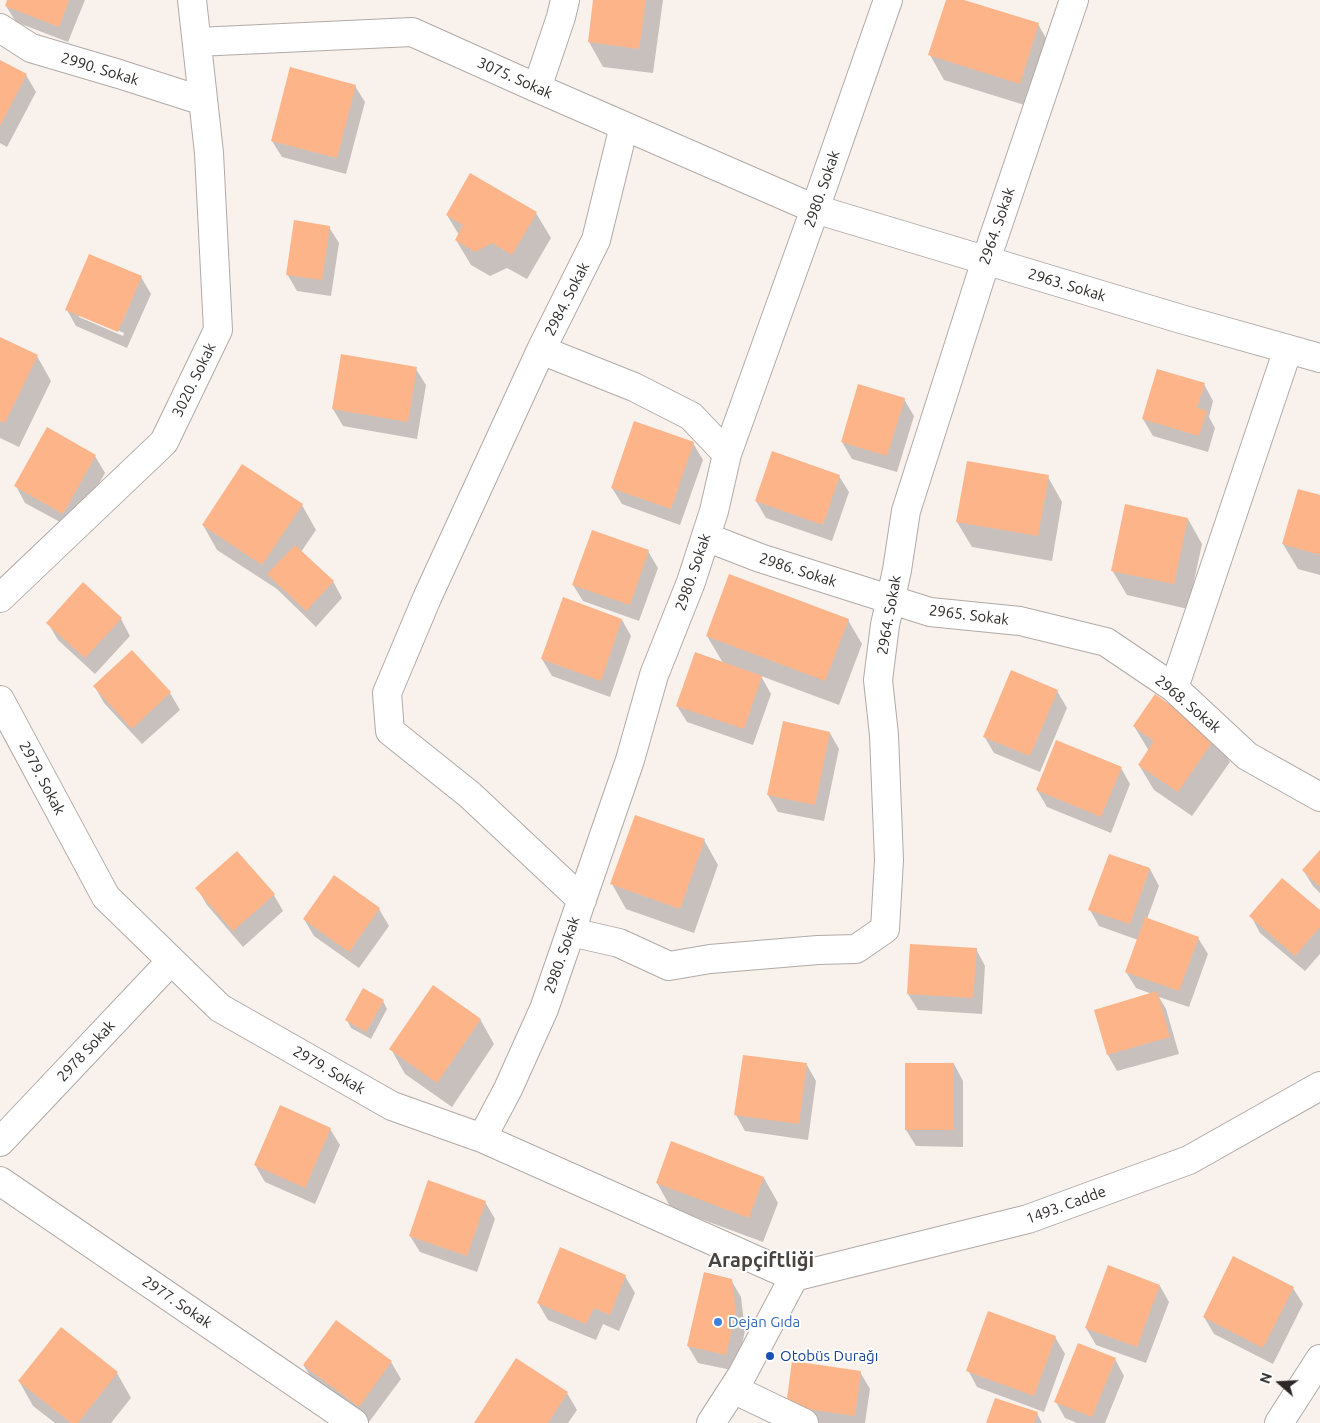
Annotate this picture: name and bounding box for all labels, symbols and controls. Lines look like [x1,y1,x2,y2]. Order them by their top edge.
street label: 2990. Sokak [59,49,141,89]
street label: 3075. Sokak [475,53,555,103]
street label: 2980. Sokak [800,148,844,230]
street label: 2964. Sokak [975,185,1019,267]
street label: 2984. Sokak [541,259,593,339]
street label: 2963. Sokak [1026,265,1108,305]
street label: 3020. Sokak [168,340,220,420]
street label: 2980. Sokak [671,531,715,613]
street label: 2986. Sokak [757,549,839,591]
street label: 2964. Sokak [873,574,905,656]
street label: 2965. Sokak [928,601,1010,629]
street label: 2968. Sokak [1151,671,1225,737]
street label: 2979. Sokak [15,738,69,818]
street label: 2980. Sokak [540,914,584,996]
street label: 2978 Sokak [53,1017,119,1085]
street label: 2979. Sokak [290,1042,368,1098]
street label: 1493. Cadde [1024,1182,1108,1228]
district label: Arapçiftliği [708,1248,814,1272]
street label: 2977. Sokak [139,1272,215,1332]
place label: Dejan Gıda [728,1313,800,1331]
marker: Dejan Gıda [712,1316,724,1328]
place label: Otobüs Durağı [780,1347,878,1365]
marker: Otobüs Durağı [764,1350,776,1362]
north arrow [1255,1358,1305,1408]
text: N [1257,1371,1275,1386]

